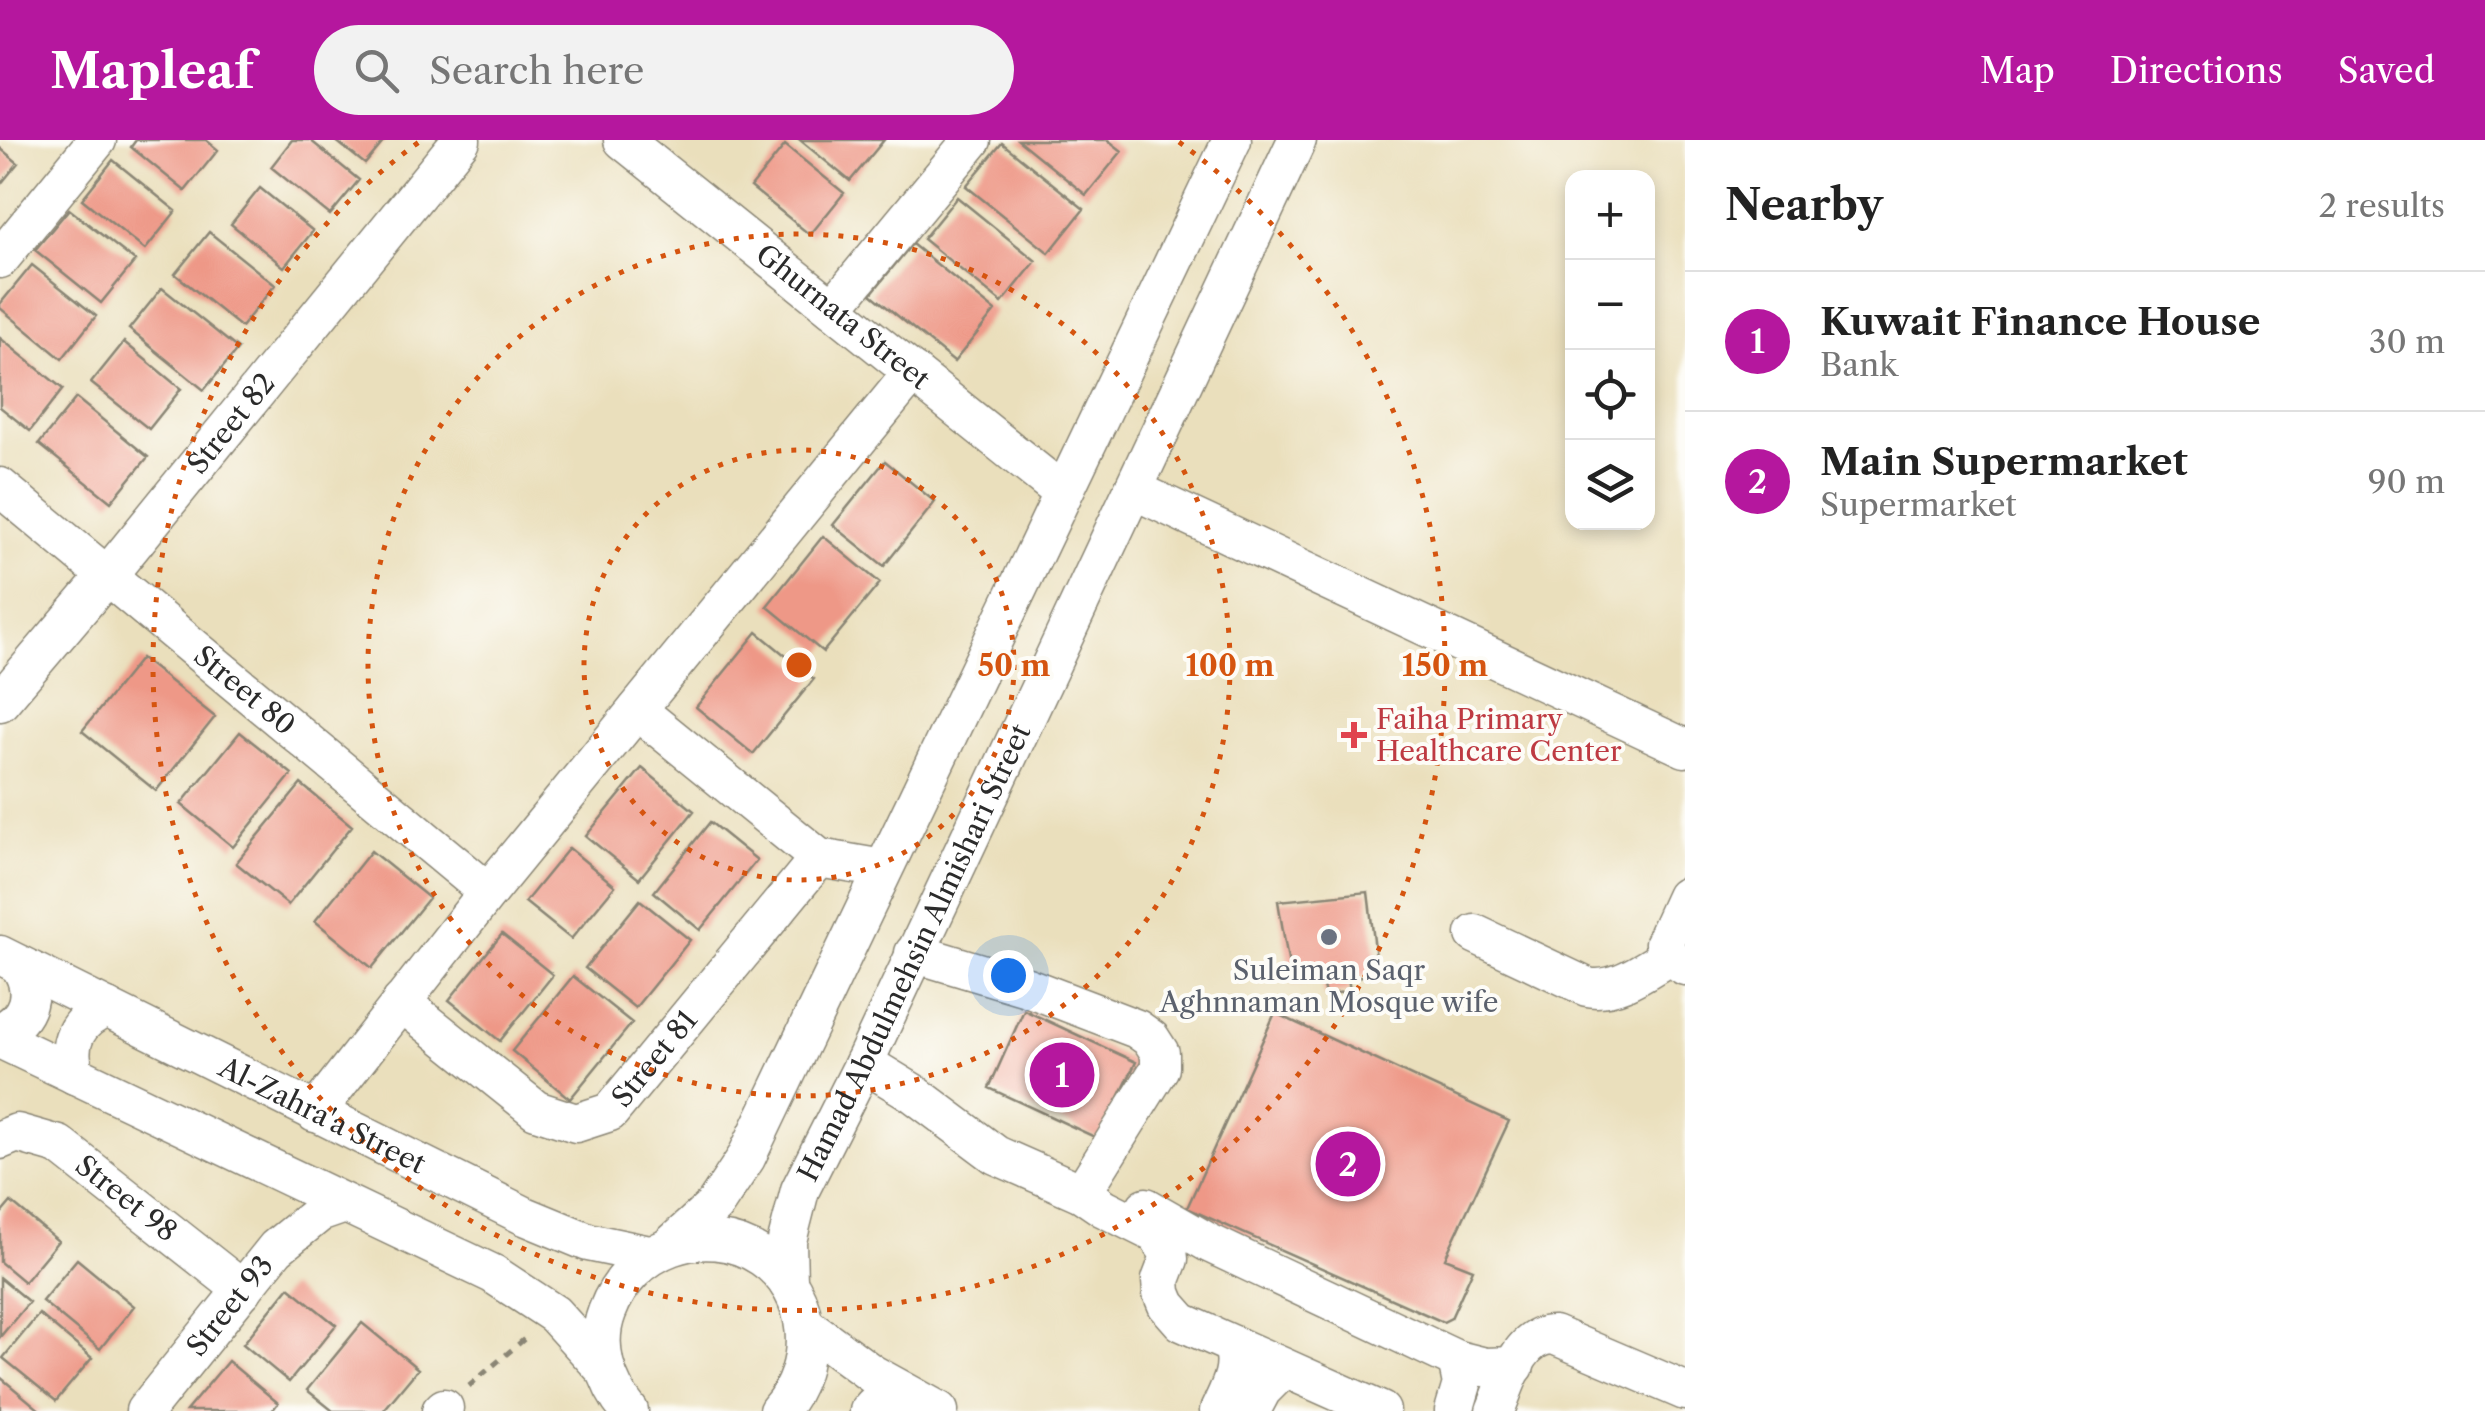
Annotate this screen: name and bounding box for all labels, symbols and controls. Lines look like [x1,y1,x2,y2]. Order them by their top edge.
search box [314,25,1014,115]
text: Mapleaf [50,41,254,100]
icon: search [349,43,404,98]
text: Search here [429,47,644,94]
text: Map [1980,49,2055,92]
text: Directions [2110,49,2283,92]
text: Saved [2338,49,2435,92]
map controls [1565,170,1655,530]
button: + [1565,170,1655,260]
text: Nearby [1725,179,1883,231]
text: 2 results [2319,186,2445,225]
street label: Ghurnata Street [749,237,937,396]
button: − [1565,260,1655,350]
text: Kuwait Finance House [1820,298,2261,345]
text: 1 [1750,322,1765,361]
text: 30 m [2369,322,2445,361]
text: Bank [1820,345,1898,384]
button: locate [1565,350,1655,440]
street label: Street 82 [180,366,282,480]
text: Main Supermarket [1820,438,2188,485]
button: layers [1565,440,1655,530]
text: 2 [1748,462,1767,501]
text: 90 m [2368,462,2445,501]
text: Supermarket [1820,485,2017,524]
street label: Street 80 [187,638,302,742]
centre of rings [781,647,817,683]
text: 50 m [977,647,1051,684]
text: 100 m [1186,647,1275,684]
text: 150 m [1402,647,1488,684]
place label: Faiha Primary Healthcare Center [1376,702,1622,768]
street label: Hamad Abdulmehsin Almishari Street [790,719,1038,1187]
marker: Faiha Primary Healthcare Center [1341,722,1367,748]
marker: Suleiman Saqr Aghnnaman Mosque wife [1318,926,1340,948]
your location [983,950,1034,1001]
place label: Suleiman Saqr Aghnnaman Mosque wife [1158,953,1499,1019]
street label: Street 81 [604,1003,704,1114]
pin: 1 [1030,1038,1094,1112]
street label: Al-Zahra'a Street [213,1049,431,1181]
pin: 2 [1316,1126,1380,1202]
street label: Street 98 [69,1148,184,1249]
street label: Street 93 [179,1249,280,1363]

